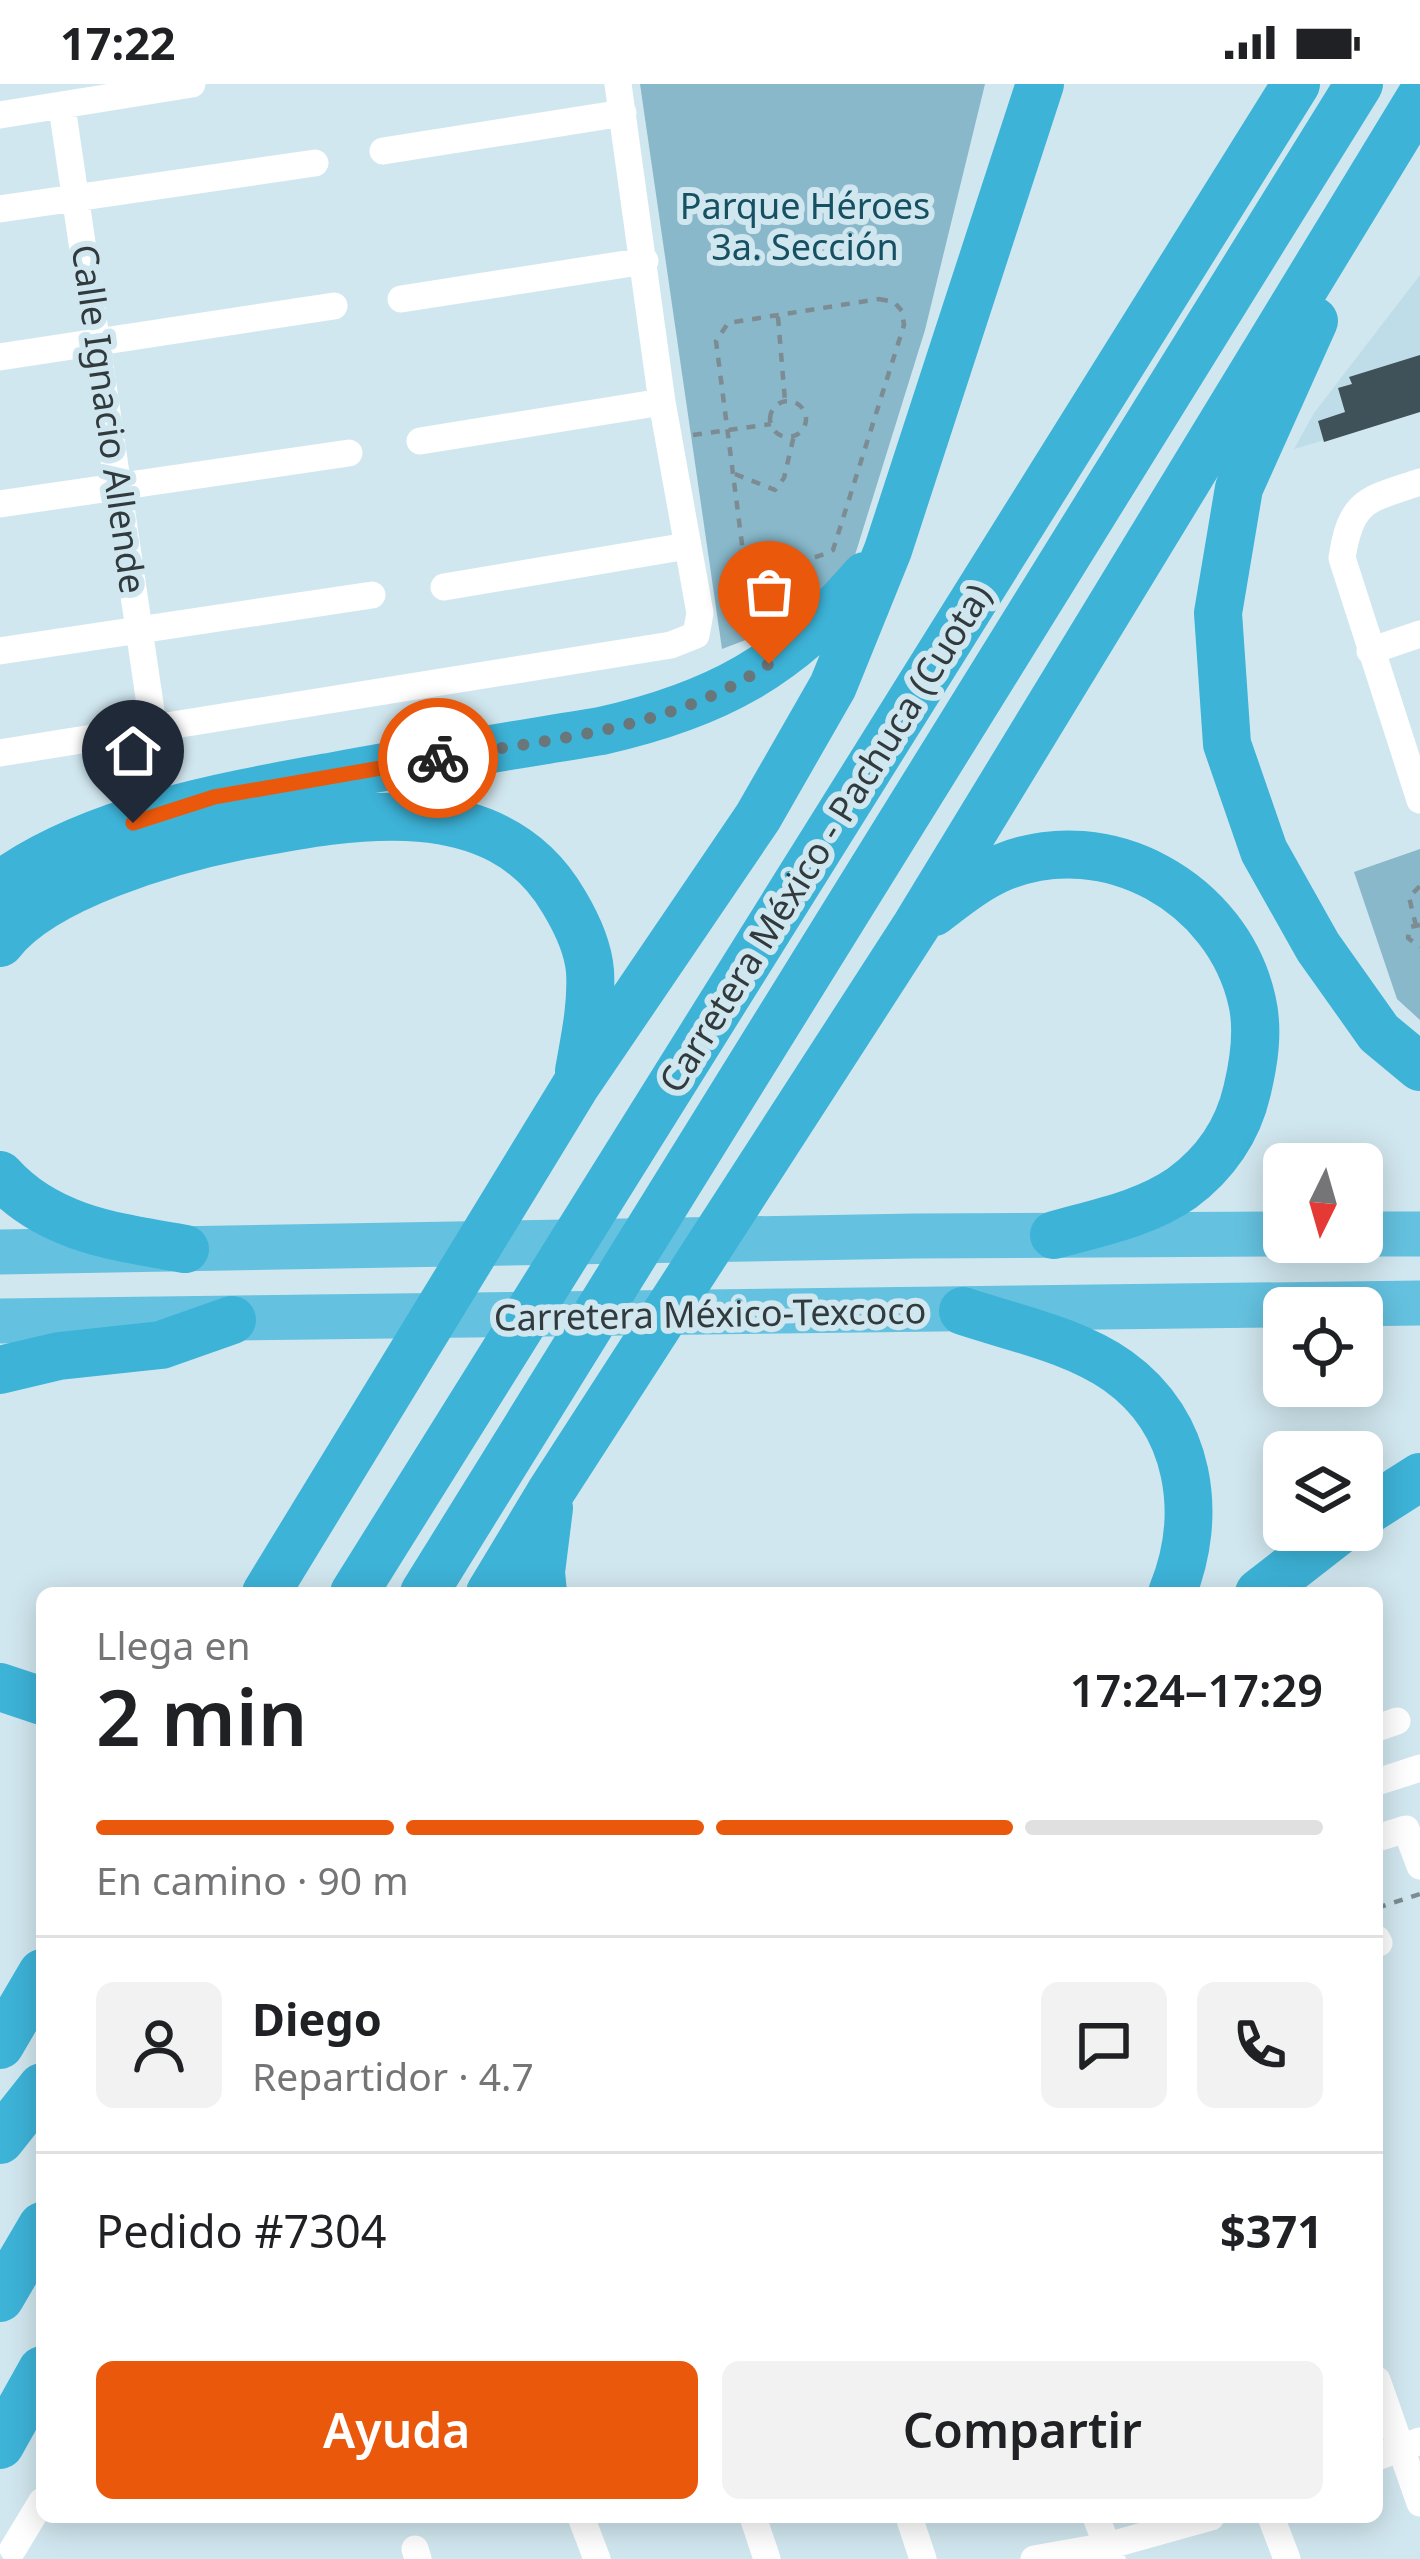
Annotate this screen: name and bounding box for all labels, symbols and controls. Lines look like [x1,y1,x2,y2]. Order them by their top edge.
text: 17:22 [60,12,176,73]
park label: Parque Héroes 3a. Sección [680,181,930,271]
street label: Calle Ignacio Allende [61,241,158,597]
pin [718,541,820,664]
icon: bag [736,559,802,625]
street label: Carretera México - Pachuca (Cuota) [647,574,1002,1101]
courier [378,698,498,818]
pin [82,700,184,823]
icon: home [100,718,166,784]
icon: bike [405,725,471,791]
north arrow [1263,1143,1383,1263]
map controls [1263,1143,1383,1551]
street label: Carretera México-Texcoco [493,1285,927,1342]
button: locate [1263,1287,1383,1407]
button: layers [1263,1431,1383,1551]
text: Llega en [96,1618,251,1671]
text: 17:24–17:29 [1070,1659,1323,1720]
text: 2 min [96,1663,308,1769]
text: En camino · 90 m [96,1853,409,1906]
button: person [96,1982,222,2108]
button: chat [1041,1982,1167,2108]
button: phone [1197,1982,1323,2108]
text: Diego [252,1988,382,2049]
text: Repartidor · 4.7 [252,2049,534,2102]
text: Pedido #7304 [96,2200,387,2261]
text: $371 [1220,2200,1323,2261]
button: Ayuda [96,2361,698,2499]
button: Compartir [722,2361,1323,2499]

